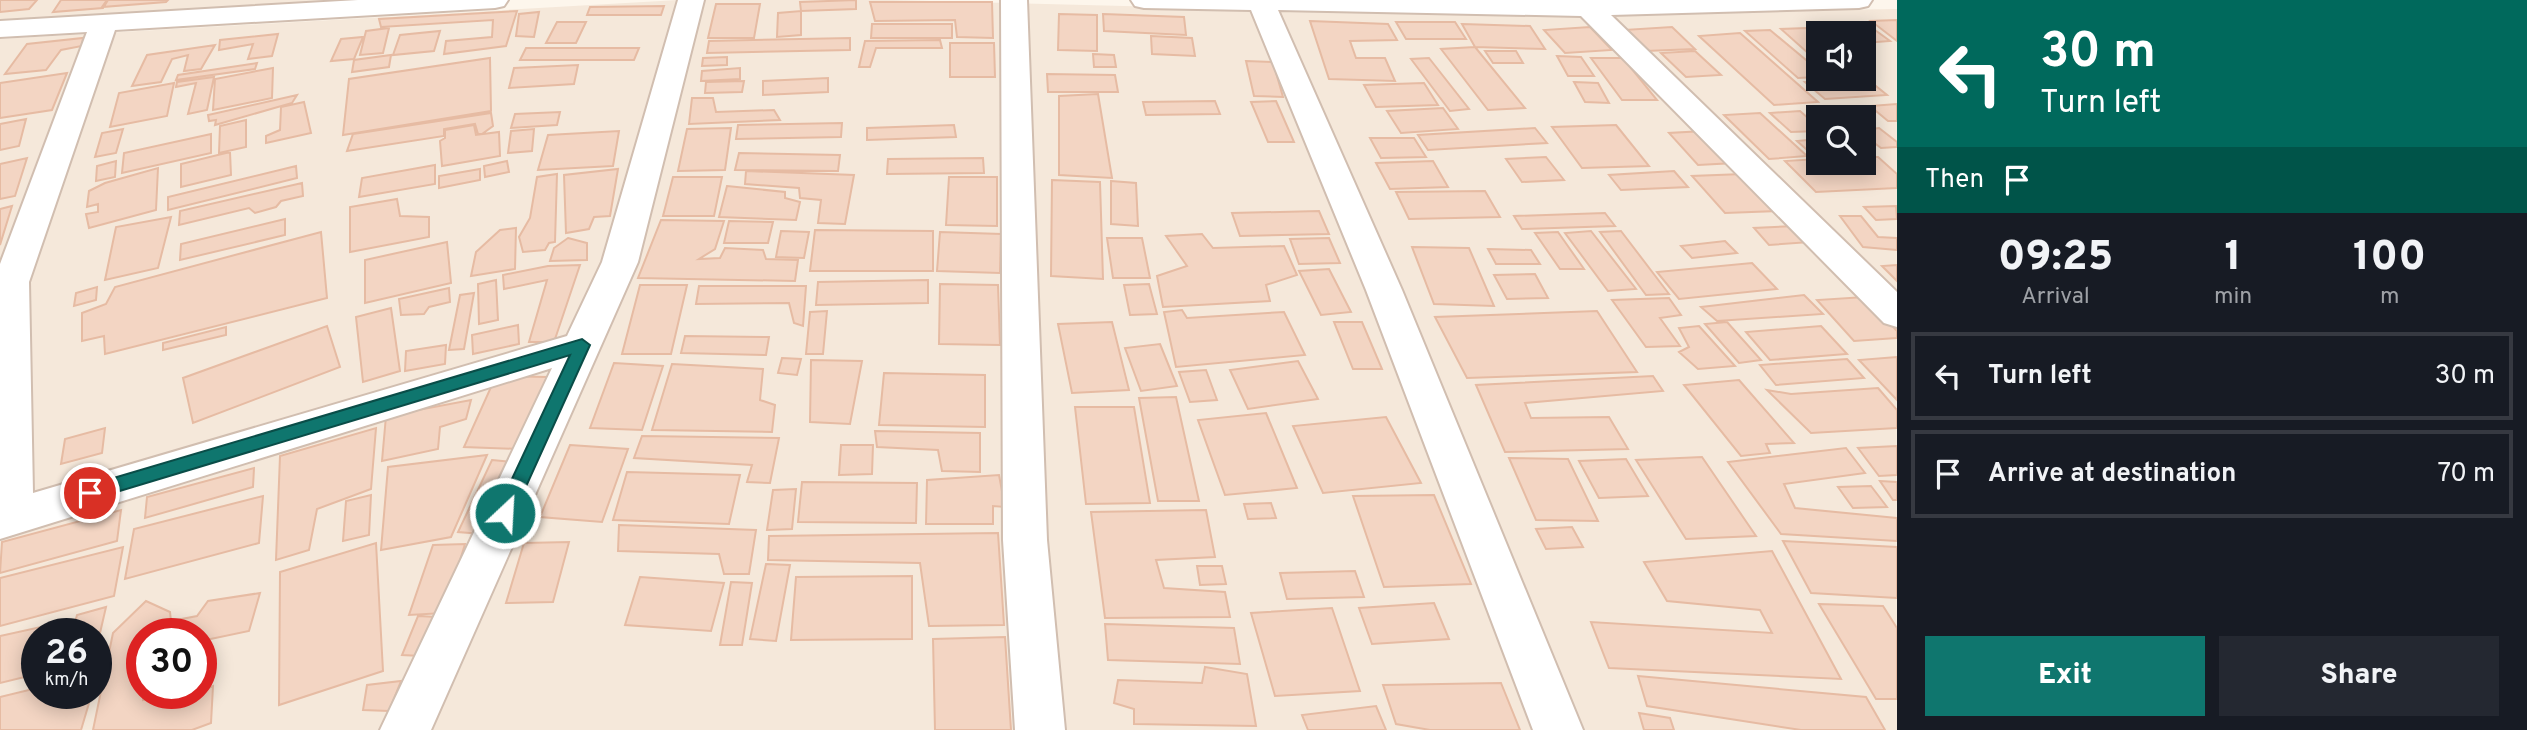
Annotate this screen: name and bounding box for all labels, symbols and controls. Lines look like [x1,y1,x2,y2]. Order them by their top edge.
map controls [1806,21,1876,175]
button: sound [1806,21,1876,91]
text: 30 m [2040,23,2156,85]
icon: left [1925,28,2016,119]
text: Turn left [2040,84,2161,124]
button: search [1806,105,1876,175]
icon: arrive [1998,161,2036,199]
text: Then [1925,164,1984,197]
text: 09:25 [1998,232,2113,285]
text: 1 [2225,232,2242,285]
text: 100 [2353,232,2426,285]
text: Arrival [2021,283,2090,312]
text: min [2214,283,2252,312]
text: m [2380,283,2399,312]
icon: left [1929,357,1967,395]
text: Turn left [1988,360,2092,393]
text: 30 m [2435,360,2495,393]
icon: arrive [1929,455,1967,493]
text: Arrive at destination [1988,458,2236,491]
text: 70 m [2437,458,2495,491]
pin [60,463,120,523]
icon: arrive [71,474,109,512]
position arrow [468,476,542,550]
speed limit sign: 30 [126,618,217,709]
text: 26 [45,632,88,676]
button: Exit [1925,636,2205,716]
button: Share [2219,636,2499,716]
text: km/h [45,669,88,692]

